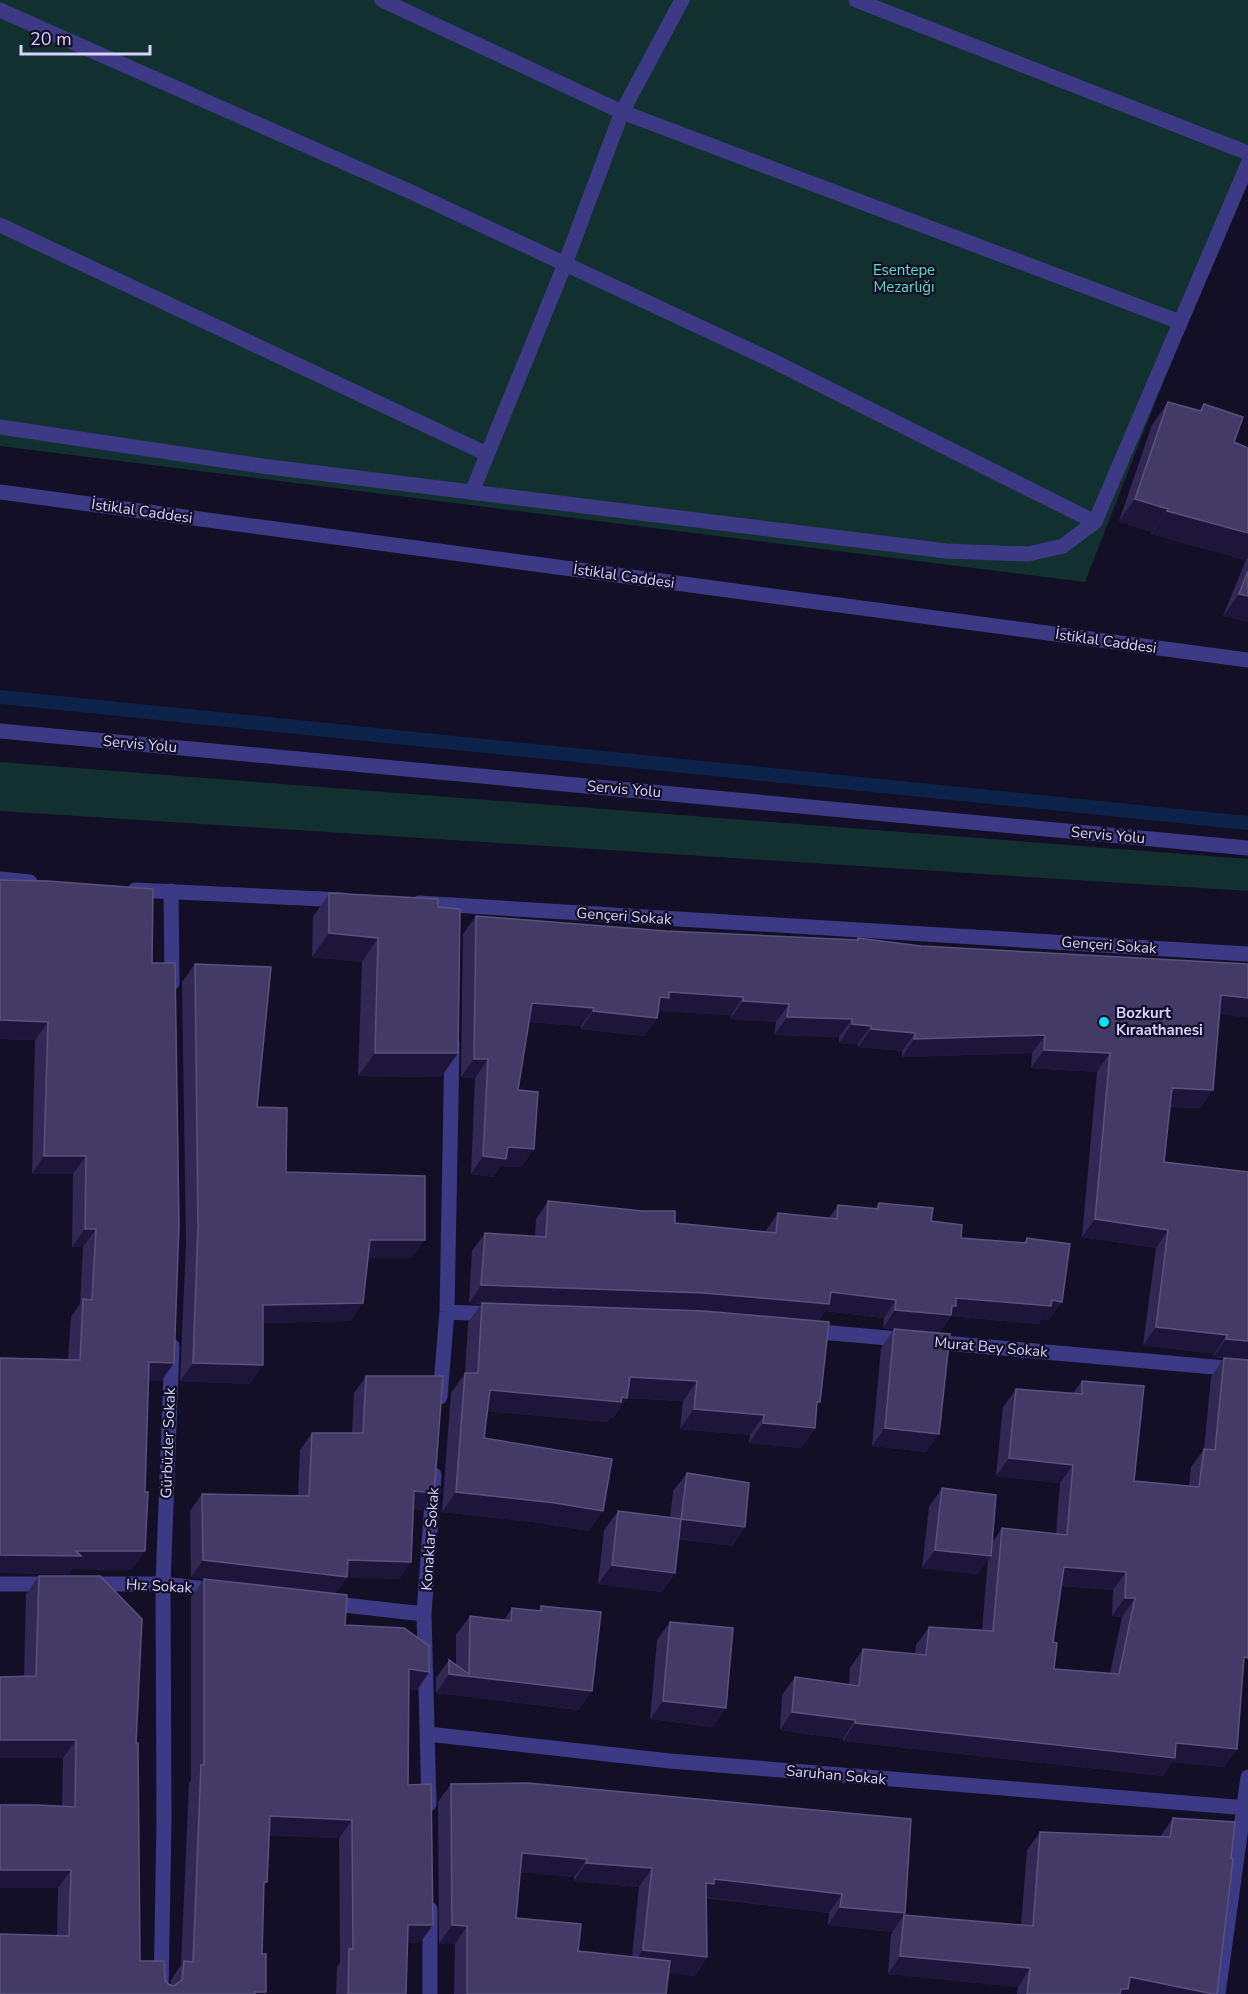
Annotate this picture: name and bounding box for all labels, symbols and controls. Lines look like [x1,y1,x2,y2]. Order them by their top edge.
scale bar [21,18,150,56]
text: 20 m [30,27,72,51]
park label: Esentepe Mezarlığı [873,260,935,297]
street label: İstiklal Caddesi [90,494,194,528]
street label: İstiklal Caddesi [572,559,676,593]
street label: İstiklal Caddesi [1054,624,1158,658]
street label: Servis Yolu [102,731,178,757]
street label: Servis Yolu [586,776,662,802]
street label: Servis Yolu [1070,822,1146,848]
street label: Gençeri Sokak [576,903,673,929]
street label: Gençeri Sokak [1061,932,1158,958]
place label: Bozkurt Kıraathanesi [1116,1003,1203,1040]
marker: Bozkurt Kıraathanesi [1097,1015,1111,1029]
street label: Murat Bey Sokak [934,1332,1049,1362]
street label: Gürbüzler Sokak [156,1387,180,1499]
street label: Konaklar Sokak [416,1486,444,1591]
street label: Hız Sokak [125,1574,193,1598]
street label: Saruhan Sokak [785,1761,887,1789]

